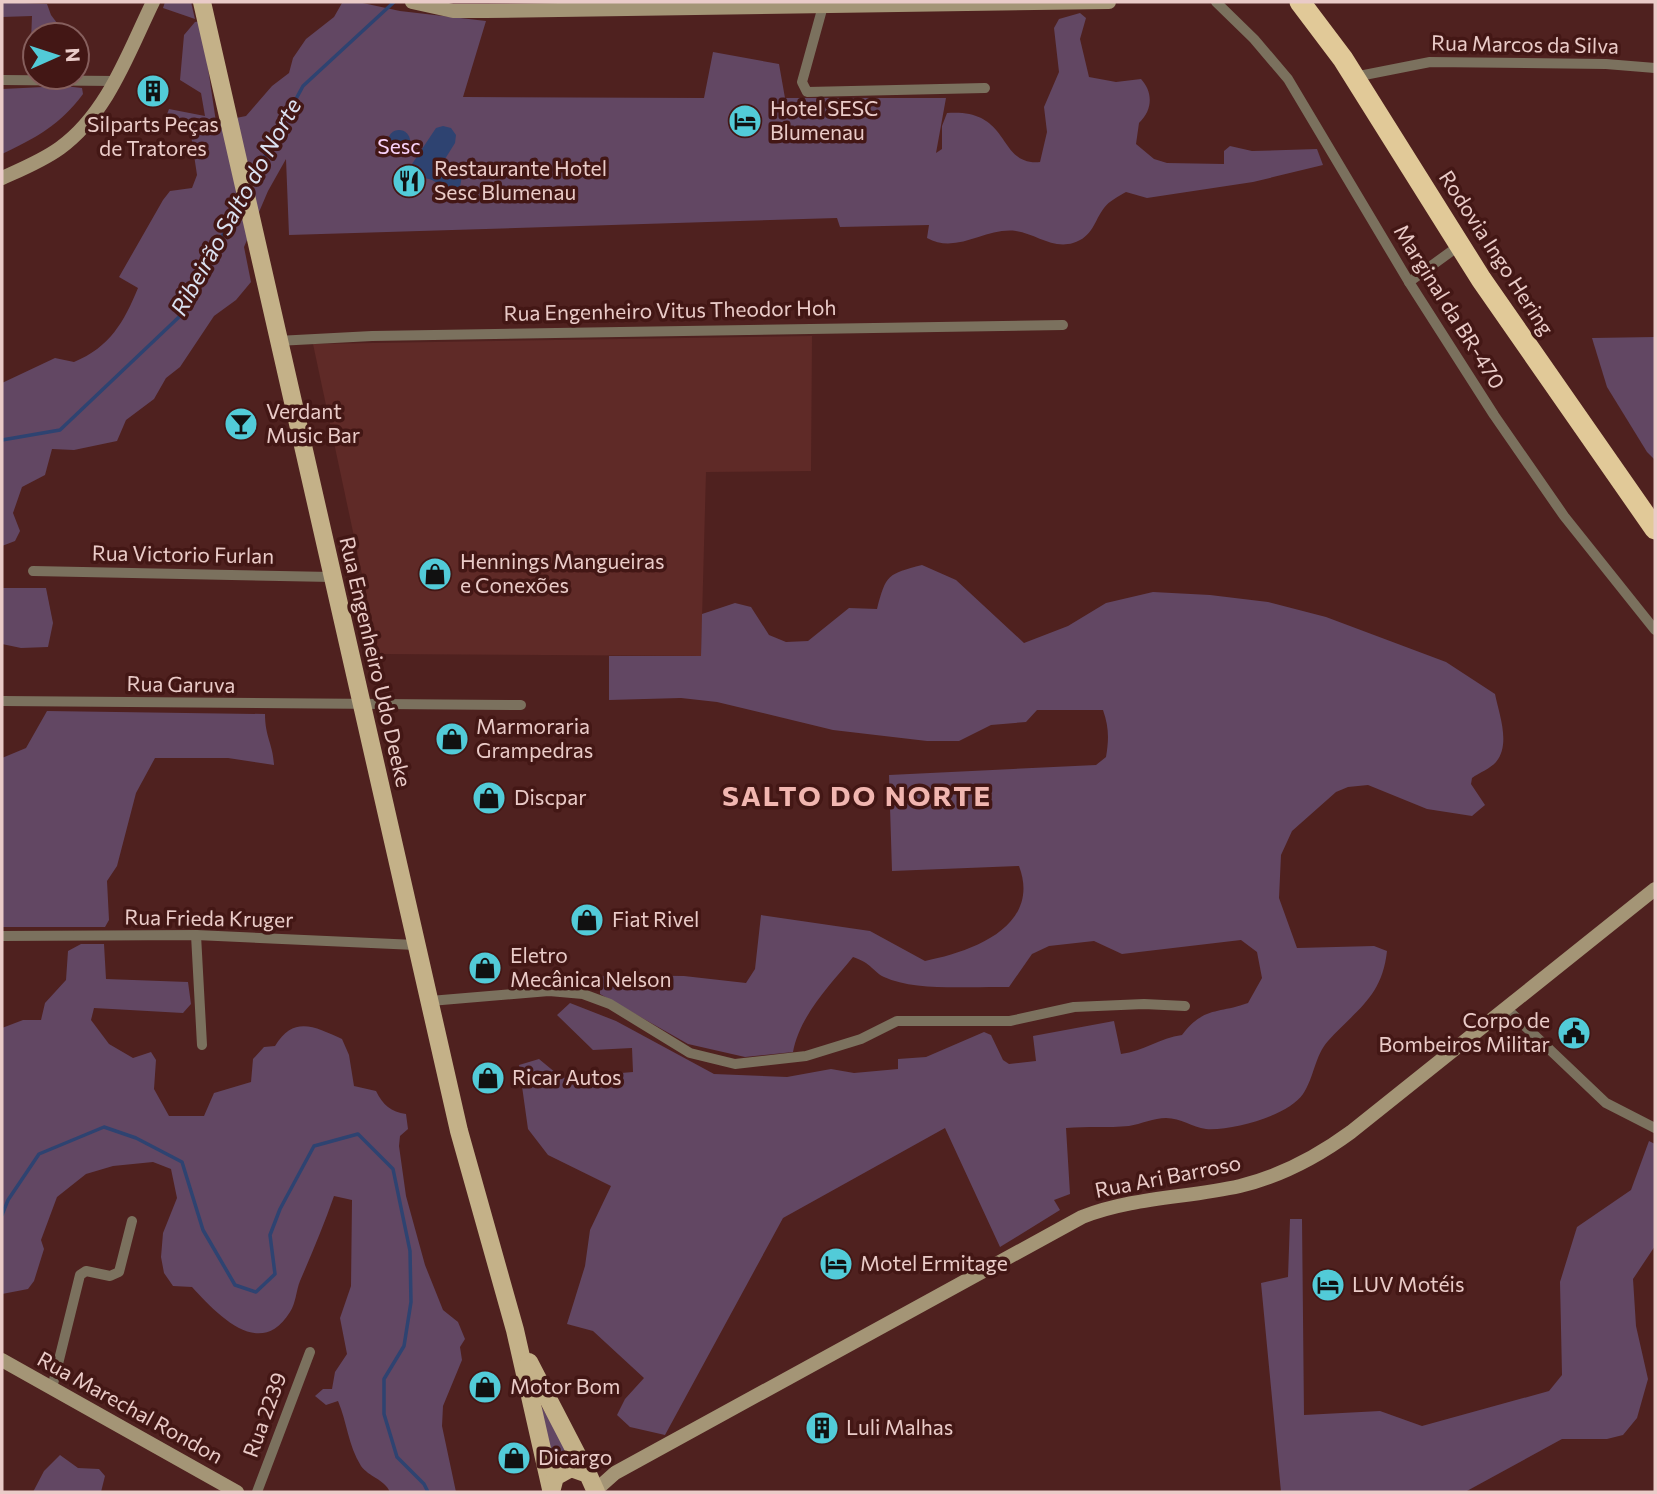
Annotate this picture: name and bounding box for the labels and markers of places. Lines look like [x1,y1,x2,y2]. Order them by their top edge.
building icon: Silparts Peças de Tratores [134,72,172,110]
place label: Hotel SESC Blumenau [770,95,879,144]
hotel icon: Hotel SESC Blumenau [726,102,764,140]
place label: Silparts Peças de Tratores [87,111,219,160]
place label: Restaurante Hotel Sesc Blumenau [434,155,607,204]
restaurant icon: Restaurante Hotel Sesc Blumenau [390,162,428,200]
place label: Verdant Music Bar [266,398,360,447]
bar icon: Verdant Music Bar [222,405,260,443]
place label: Hennings Mangueiras e Conexões [460,548,665,597]
shop icon: Hennings Mangueiras e Conexões [416,555,454,593]
place label: Marmoraria Grampedras [476,713,593,762]
shop icon: Marmoraria Grampedras [433,720,471,758]
shop icon: Discpar [470,779,508,817]
place label: Discpar [514,784,587,809]
shop icon: Fiat Rivel [568,901,606,939]
place label: Fiat Rivel [612,906,699,931]
place label: Eletro Mecânica Nelson [510,942,672,991]
shop icon: Eletro Mecânica Nelson [466,949,504,987]
place label: Corpo de Bombeiros Militar [1379,1007,1550,1056]
public building icon: Corpo de Bombeiros Militar [1555,1014,1593,1052]
shop icon: Ricar Autos [469,1059,507,1097]
place label: Ricar Autos [512,1064,622,1089]
hotel icon: Motel Ermitage [817,1245,855,1283]
place label: Motel Ermitage [860,1250,1008,1275]
hotel icon: LUV Motéis [1309,1266,1347,1304]
place label: LUV Motéis [1352,1271,1465,1296]
shop icon: Motor Bom [466,1368,504,1406]
place label: Motor Bom [510,1373,620,1398]
building icon: Luli Malhas [803,1409,841,1447]
place label: Luli Malhas [846,1414,953,1439]
shop icon: Dicargo [495,1439,533,1477]
place label: Dicargo [538,1444,612,1469]

